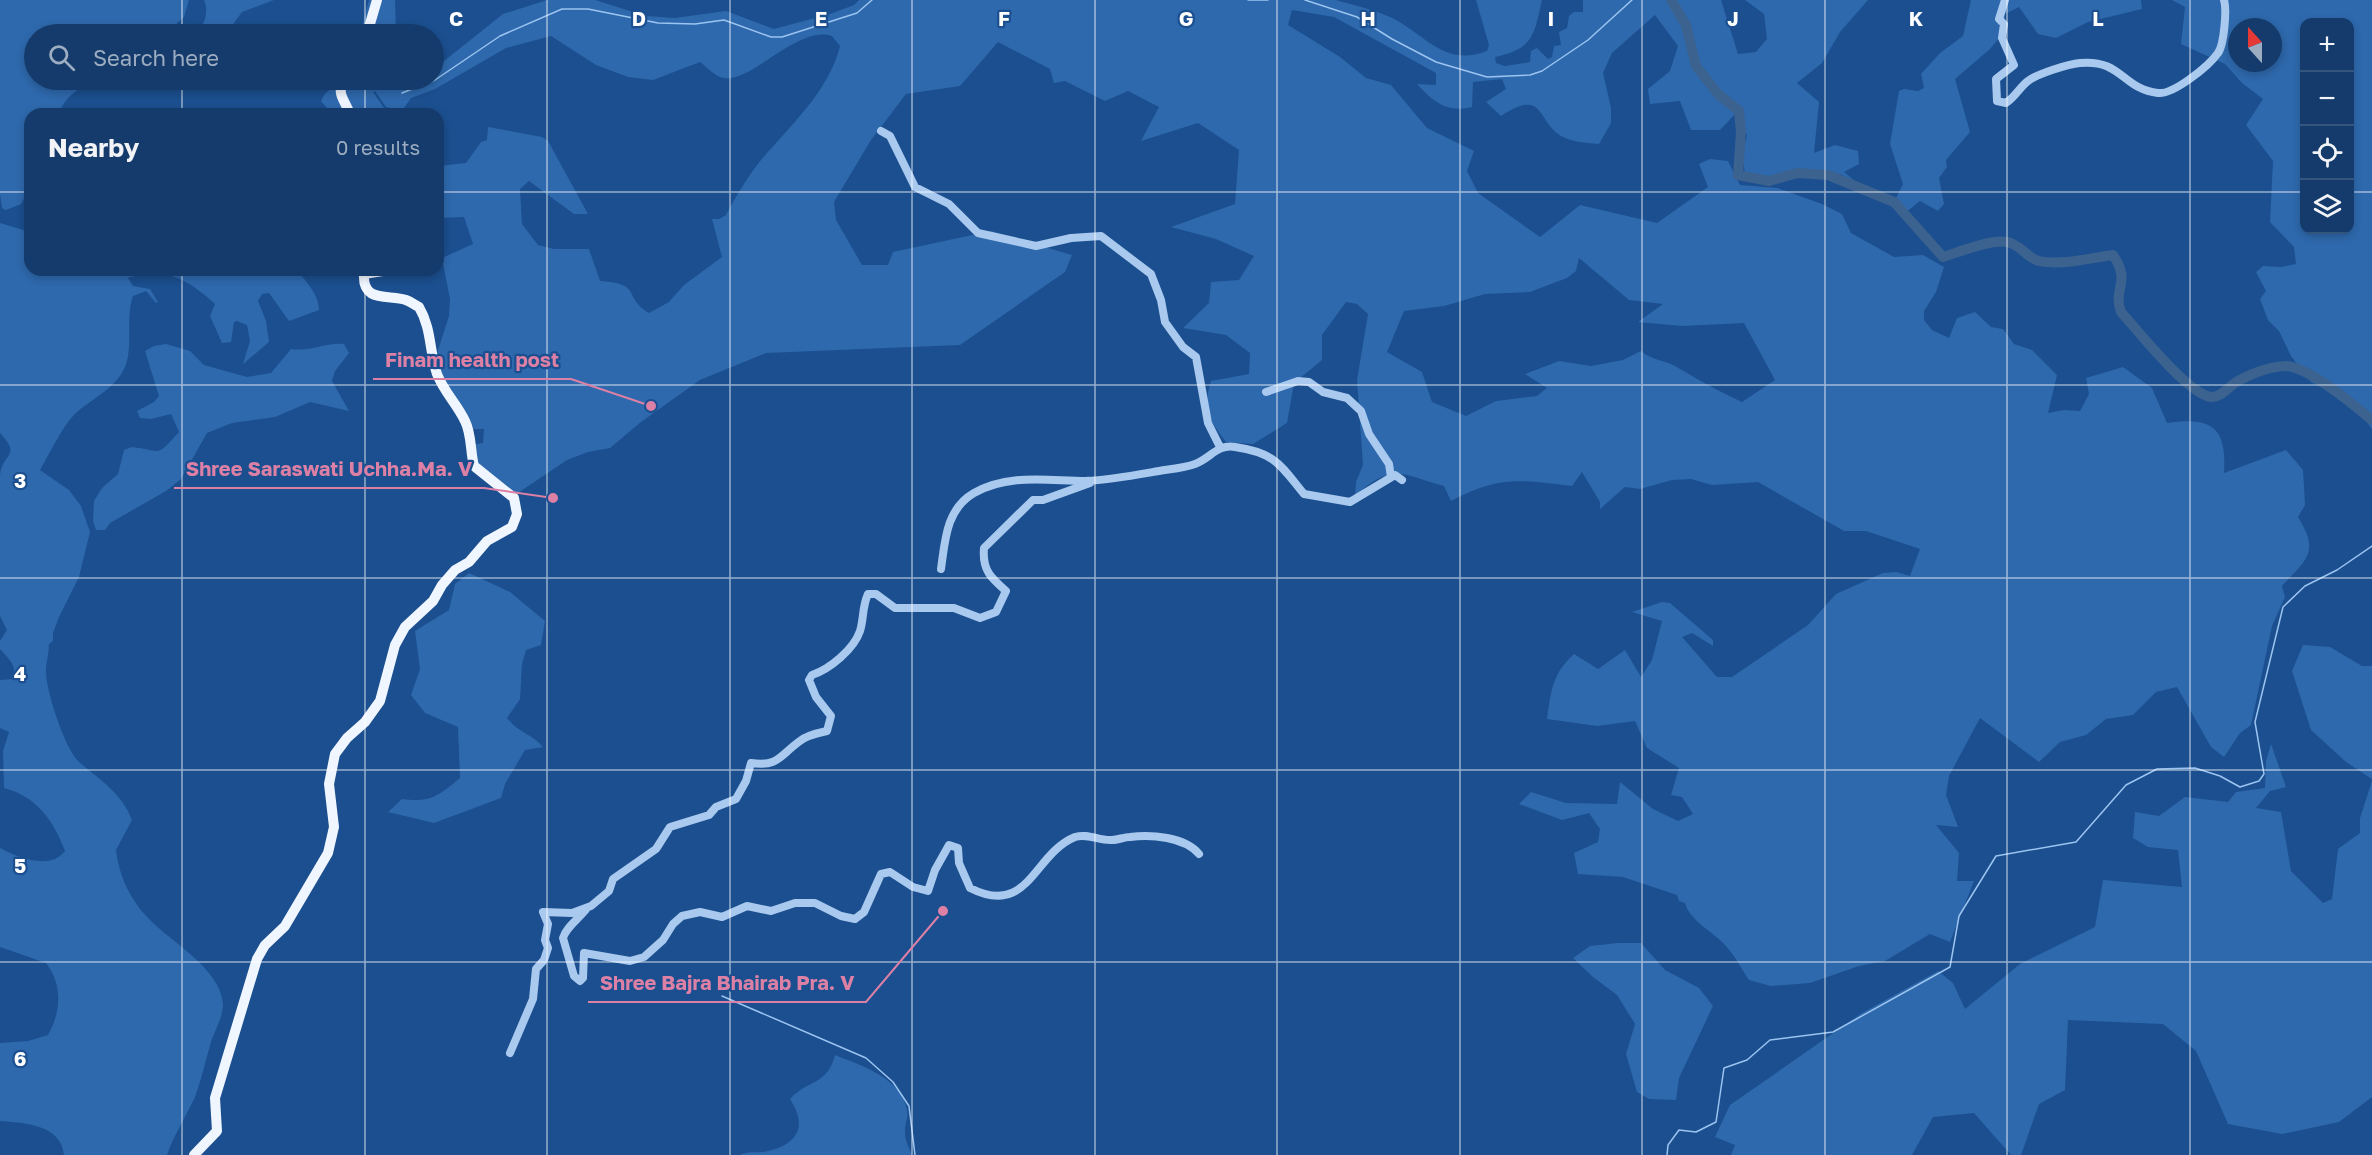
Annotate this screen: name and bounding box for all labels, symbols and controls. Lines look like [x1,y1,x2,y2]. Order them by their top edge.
text: C [449,6,463,30]
text: D [632,6,646,30]
text: E [815,6,827,30]
text: F [998,6,1010,30]
text: G [1179,6,1193,30]
text: H [1360,6,1376,30]
text: I [1548,6,1554,30]
text: J [1727,6,1739,30]
text: K [1909,6,1924,30]
text: L [2092,6,2104,30]
north arrow [2228,18,2282,72]
map controls [2300,18,2354,234]
button: + [2300,18,2354,72]
search box [24,24,444,90]
icon: search [45,41,78,74]
text: Search here [93,44,219,71]
button: − [2300,72,2354,126]
button: locate [2300,126,2354,180]
text: Nearby [48,132,139,163]
text: 0 results [336,135,420,159]
button: layers [2300,180,2354,234]
callout: Finam health post [373,341,571,379]
text: Finam health post [385,347,559,371]
callout: Shree Saraswati Uchha.Ma. V [174,450,484,488]
text: Shree Saraswati Uchha.Ma. V [186,456,472,480]
text: 3 [14,468,26,492]
text: 4 [14,661,26,685]
text: 5 [14,853,26,877]
callout: Shree Bajra Bhairab Pra. V [588,964,866,1002]
text: Shree Bajra Bhairab Pra. V [600,970,854,994]
text: 6 [14,1046,26,1070]

